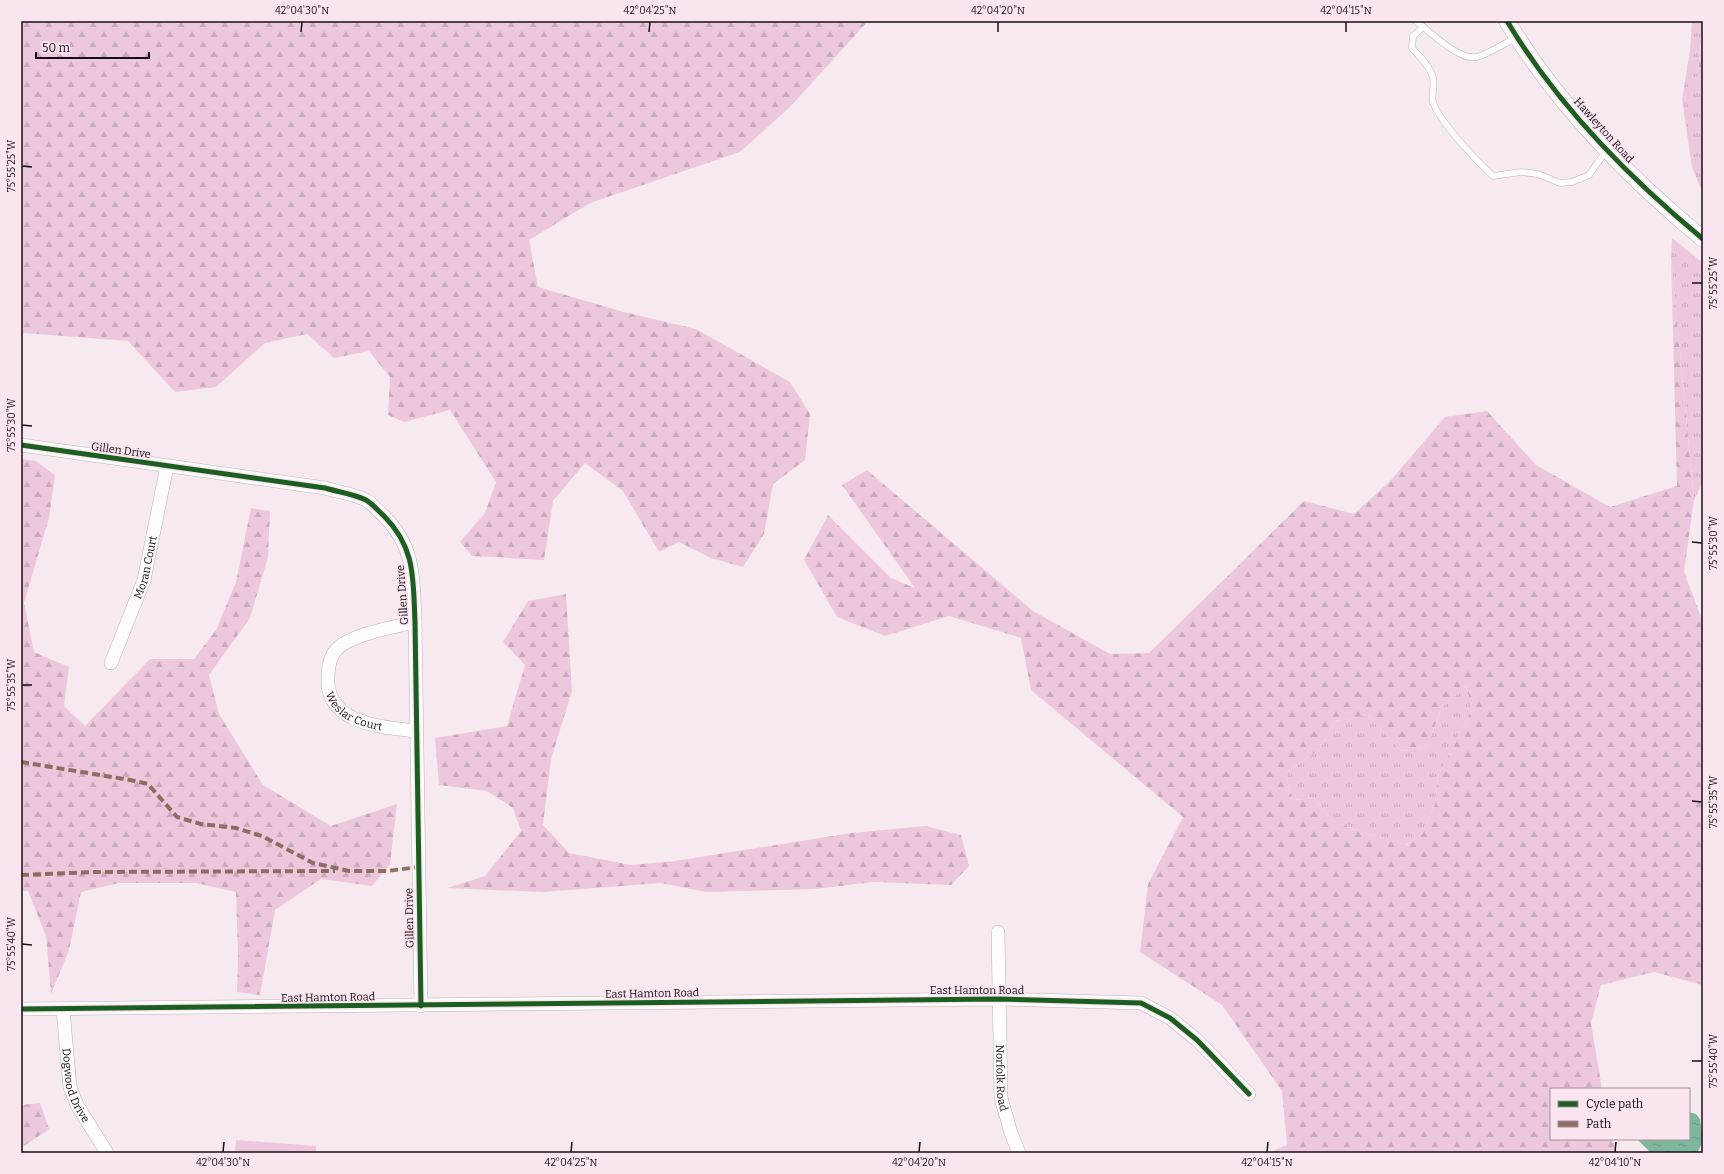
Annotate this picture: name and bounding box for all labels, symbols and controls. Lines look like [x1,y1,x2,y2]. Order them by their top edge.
text: 42°04'30"N [275,5,329,17]
text: 42°04'25"N [624,5,677,17]
text: 42°04'20"N [971,5,1025,17]
text: 42°04'15"N [1320,5,1372,17]
scale bar [36,34,149,60]
text: 50 m [42,41,71,55]
street label: Hawleyton Road [1571,95,1637,166]
text: 75°55'25"W [6,139,18,192]
text: 75°55'25"W [1708,256,1720,309]
text: 75°55'30"W [6,397,18,452]
street label: Gillen Drive [90,440,152,461]
text: 75°55'30"W [1708,515,1720,570]
street label: Moran Court [131,535,160,601]
street label: Gillen Drive [394,565,411,625]
text: 75°55'35"W [6,658,18,711]
street label: Weslar Court [323,690,383,734]
text: 75°55'35"W [1708,775,1720,828]
street label: Gillen Drive [402,888,417,948]
text: 75°55'40"W [6,916,18,971]
street label: East Hamton Road [930,984,1025,997]
street label: East Hamton Road [605,986,700,1001]
street label: East Hamton Road [281,990,376,1005]
text: 75°55'40"W [1708,1033,1720,1088]
street label: Norfolk Road [993,1044,1011,1113]
street label: Dogwood Drive [60,1048,92,1125]
legend [1550,1088,1690,1140]
text: Cycle path [1586,1097,1644,1111]
text: Path [1586,1117,1612,1131]
text: 42°04'30"N [196,1157,250,1169]
text: 42°04'25"N [545,1157,598,1169]
text: 42°04'20"N [892,1157,946,1169]
text: 42°04'15"N [1241,1157,1293,1169]
text: 42°04'10"N [1589,1157,1641,1169]

